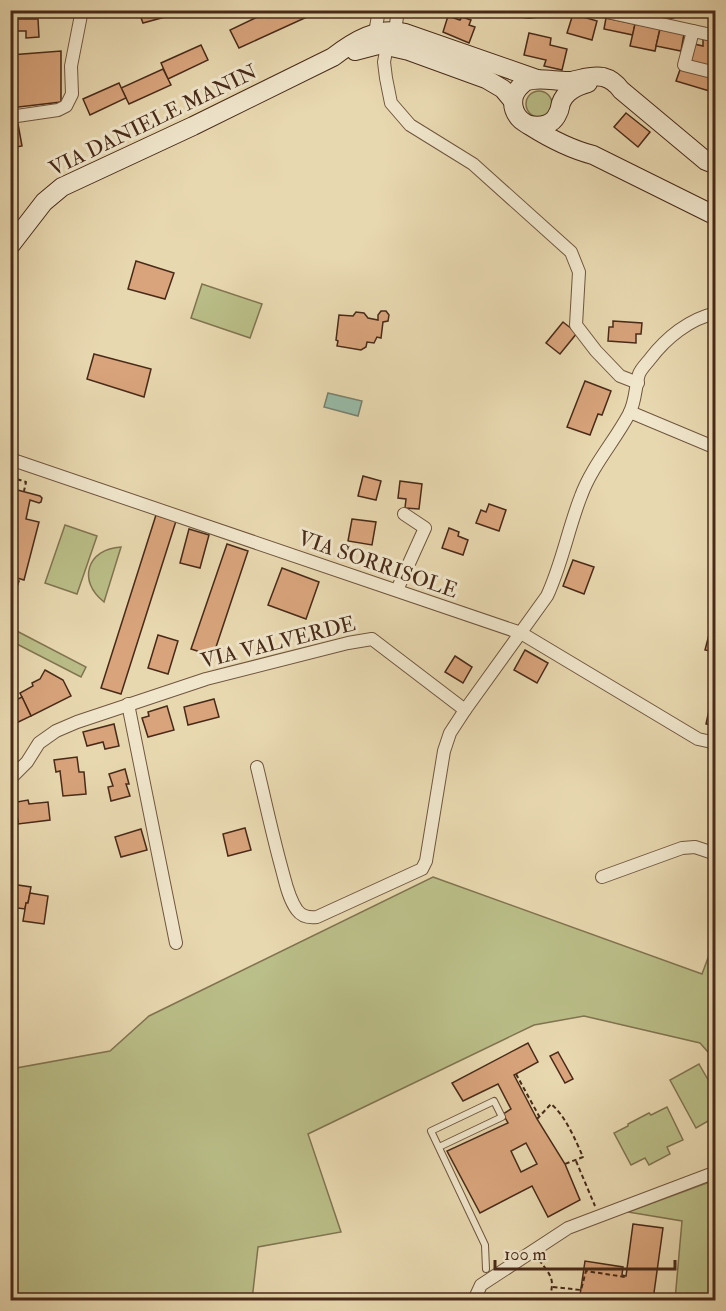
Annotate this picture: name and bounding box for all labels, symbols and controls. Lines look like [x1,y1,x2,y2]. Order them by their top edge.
street label: VIA DANIELE MANIN [45,58,262,183]
street label: VIA SORRISOLE [294,525,461,604]
street label: VIA VALVERDE [198,610,358,675]
scale bar [495,1233,675,1271]
text: 100 m [504,1243,547,1266]

